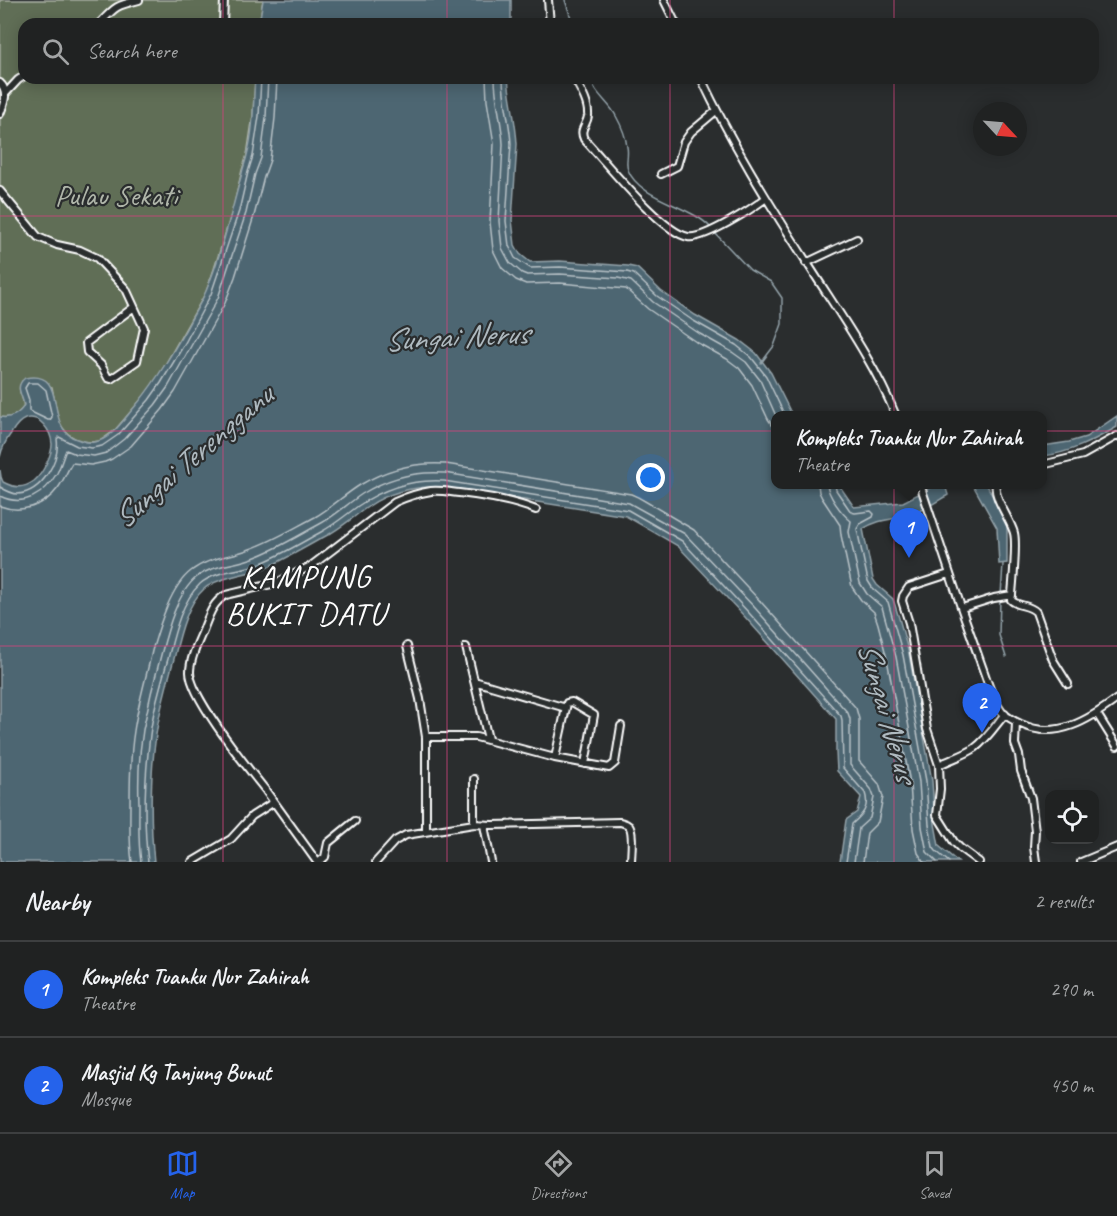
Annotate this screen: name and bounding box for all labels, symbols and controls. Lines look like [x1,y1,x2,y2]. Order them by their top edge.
search box [18,18,1099,84]
icon: search [39,35,72,68]
text: Search here [87,37,177,65]
north arrow [973,102,1027,156]
park label: Pulau Sekati [55,176,181,214]
water label: Sungai Nerus [383,312,535,361]
water label: Sungai Terengganu [104,372,285,537]
popup [771,411,1047,489]
text: Kompleks Tuanku Nur Zahirah [795,424,1023,452]
text: Theatre [795,452,849,477]
your location [636,463,665,492]
pin: 1 [890,508,928,558]
district label: KAMPUNG BUKIT DATU [226,556,390,634]
water label: Sungai Nerus [848,637,929,791]
pin: 2 [962,684,1002,733]
map controls [1045,790,1099,844]
button: locate [1045,790,1099,844]
text: Nearby [24,885,89,918]
text: 2 results [1034,889,1093,914]
text: Kompleks Tuanku Nur Zahirah [81,963,309,991]
text: 1 [39,977,48,1002]
text: 290 m [1050,977,1093,1002]
text: Theatre [81,991,135,1016]
text: Masjid Kg Tanjung Bunut [81,1059,271,1087]
text: 2 [39,1073,48,1098]
text: 450 m [1050,1073,1093,1098]
text: Mosque [81,1087,131,1112]
tab: Map [166,1147,199,1203]
tab: Directions [531,1147,586,1203]
tab: Saved [918,1147,951,1203]

